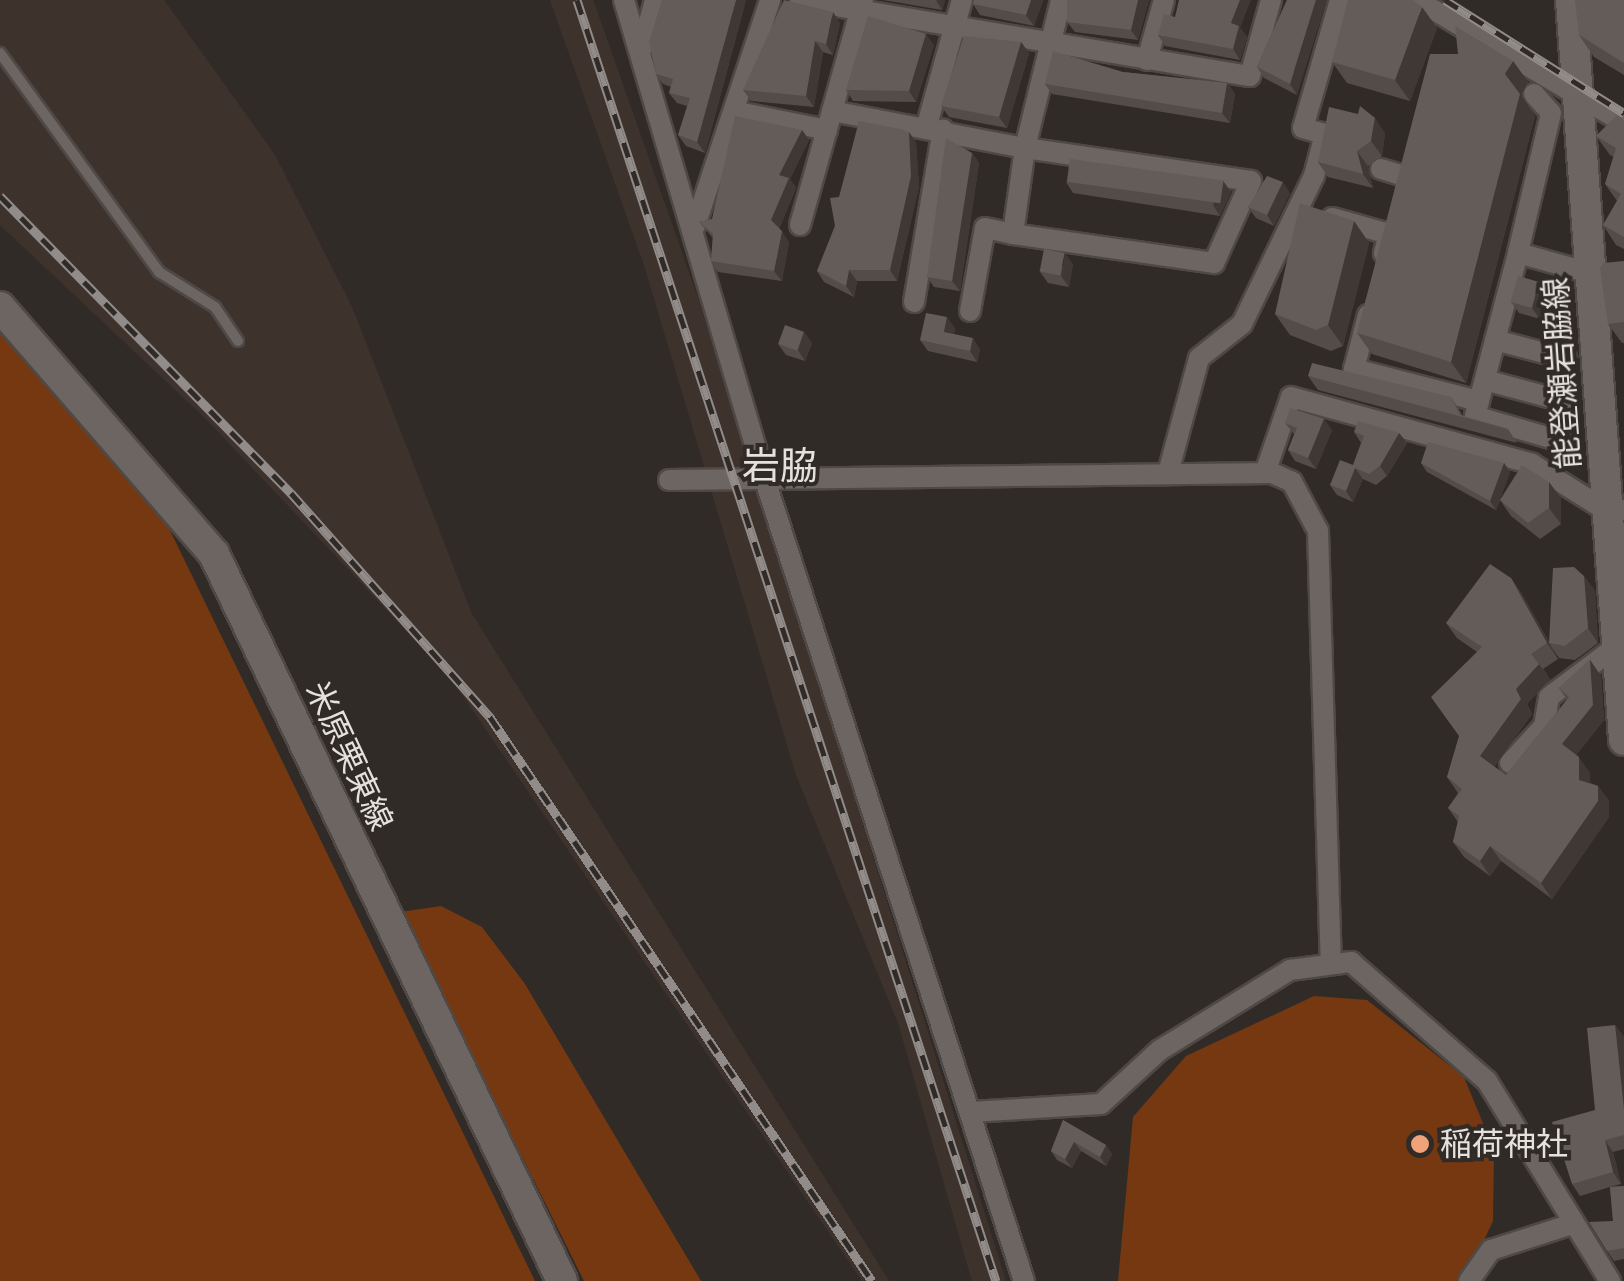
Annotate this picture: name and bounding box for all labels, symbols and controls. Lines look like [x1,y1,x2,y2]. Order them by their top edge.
street label: 能登瀬岩脇線 [1536,276,1588,470]
district label: 岩脇 [742,443,818,489]
street label: 米原栗東線 [298,675,400,837]
place label: 稲荷神社 [1440,1125,1568,1163]
marker: 稲荷神社 [1409,1133,1431,1155]

